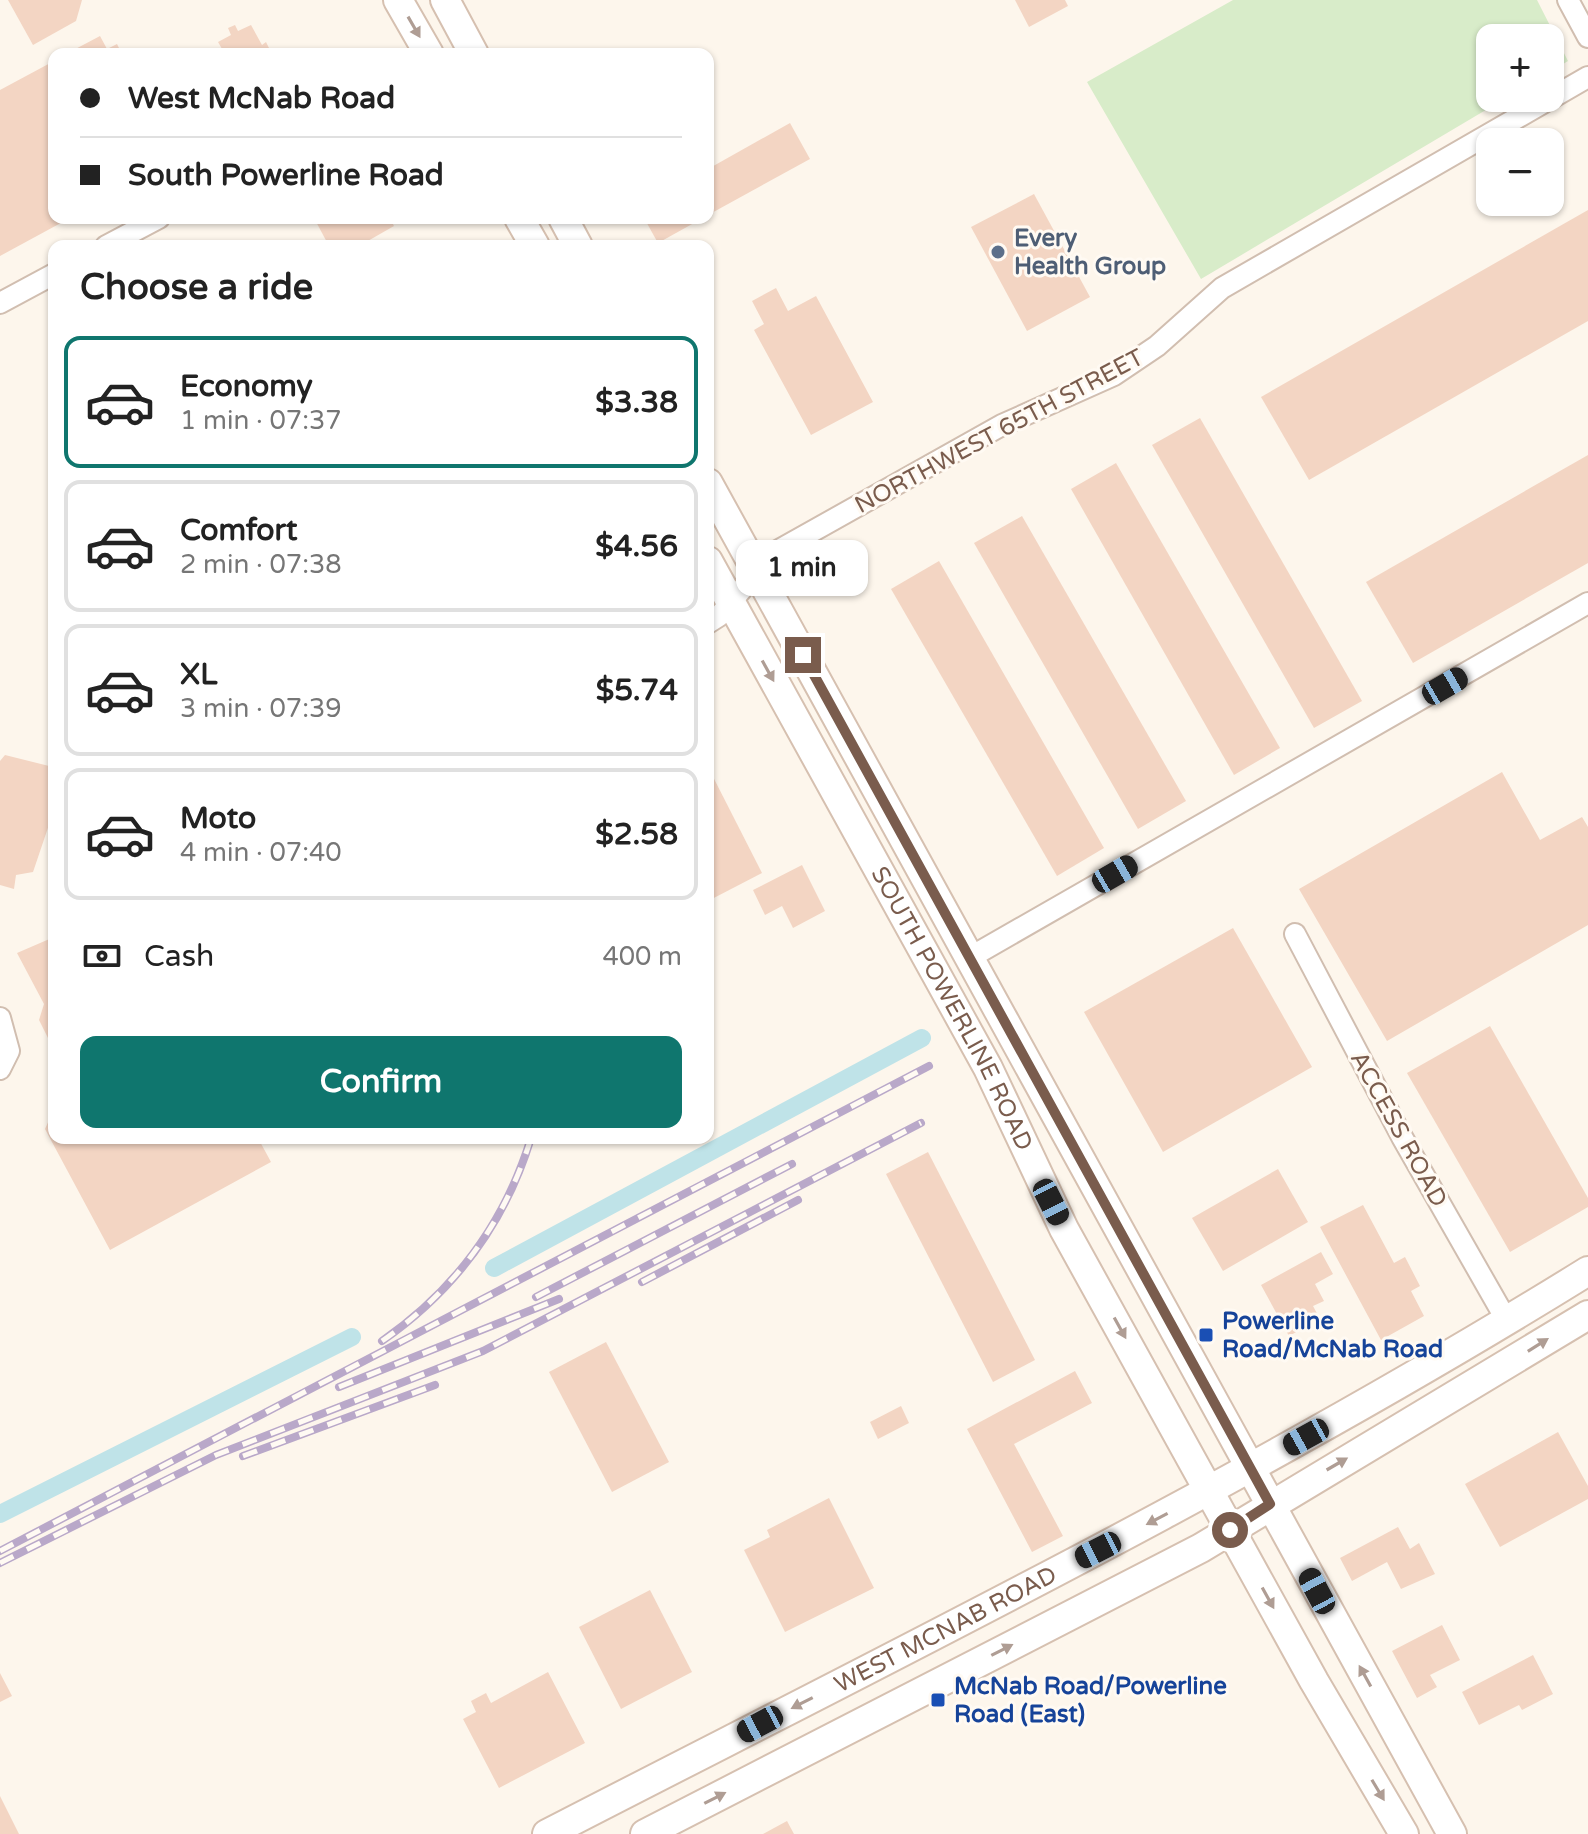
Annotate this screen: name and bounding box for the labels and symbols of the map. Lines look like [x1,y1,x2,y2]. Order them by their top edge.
one-way arrow [407,16,421,38]
place label: Every Health Group [1014,224,1166,281]
marker: Every Health Group [989,243,1007,261]
street label: NORTHWEST 65TH STREET [850,343,1149,520]
callout: 1 min [737,539,869,595]
route end [785,637,821,673]
one-way arrow [762,660,775,683]
car [1418,664,1472,708]
car [1088,852,1142,896]
street label: SOUTH POWERLINE ROAD [865,862,1039,1155]
street label: ACCESS ROAD [1344,1046,1453,1212]
car [1029,1175,1073,1229]
place label: Powerline Road/McNab Road [1222,1307,1443,1364]
one-way arrow [1113,1317,1126,1340]
marker: Powerline Road/McNab Road [1197,1326,1215,1344]
one-way arrow [1527,1338,1548,1353]
car [1279,1415,1333,1459]
one-way arrow [1326,1457,1348,1471]
route start [1212,1512,1248,1548]
one-way arrow [1146,1513,1169,1526]
car [1071,1528,1125,1572]
street label: WEST MCNAB ROAD [830,1560,1062,1699]
car [1295,1564,1339,1618]
one-way arrow [1261,1587,1275,1609]
one-way arrow [991,1644,1014,1657]
one-way arrow [1358,1664,1371,1687]
place label: McNab Road/Powerline Road (East) [954,1672,1227,1729]
marker: McNab Road/Powerline Road (East) [929,1691,947,1709]
one-way arrow [790,1696,813,1710]
car [733,1702,787,1746]
one-way arrow [1370,1779,1384,1801]
one-way arrow [703,1792,726,1805]

